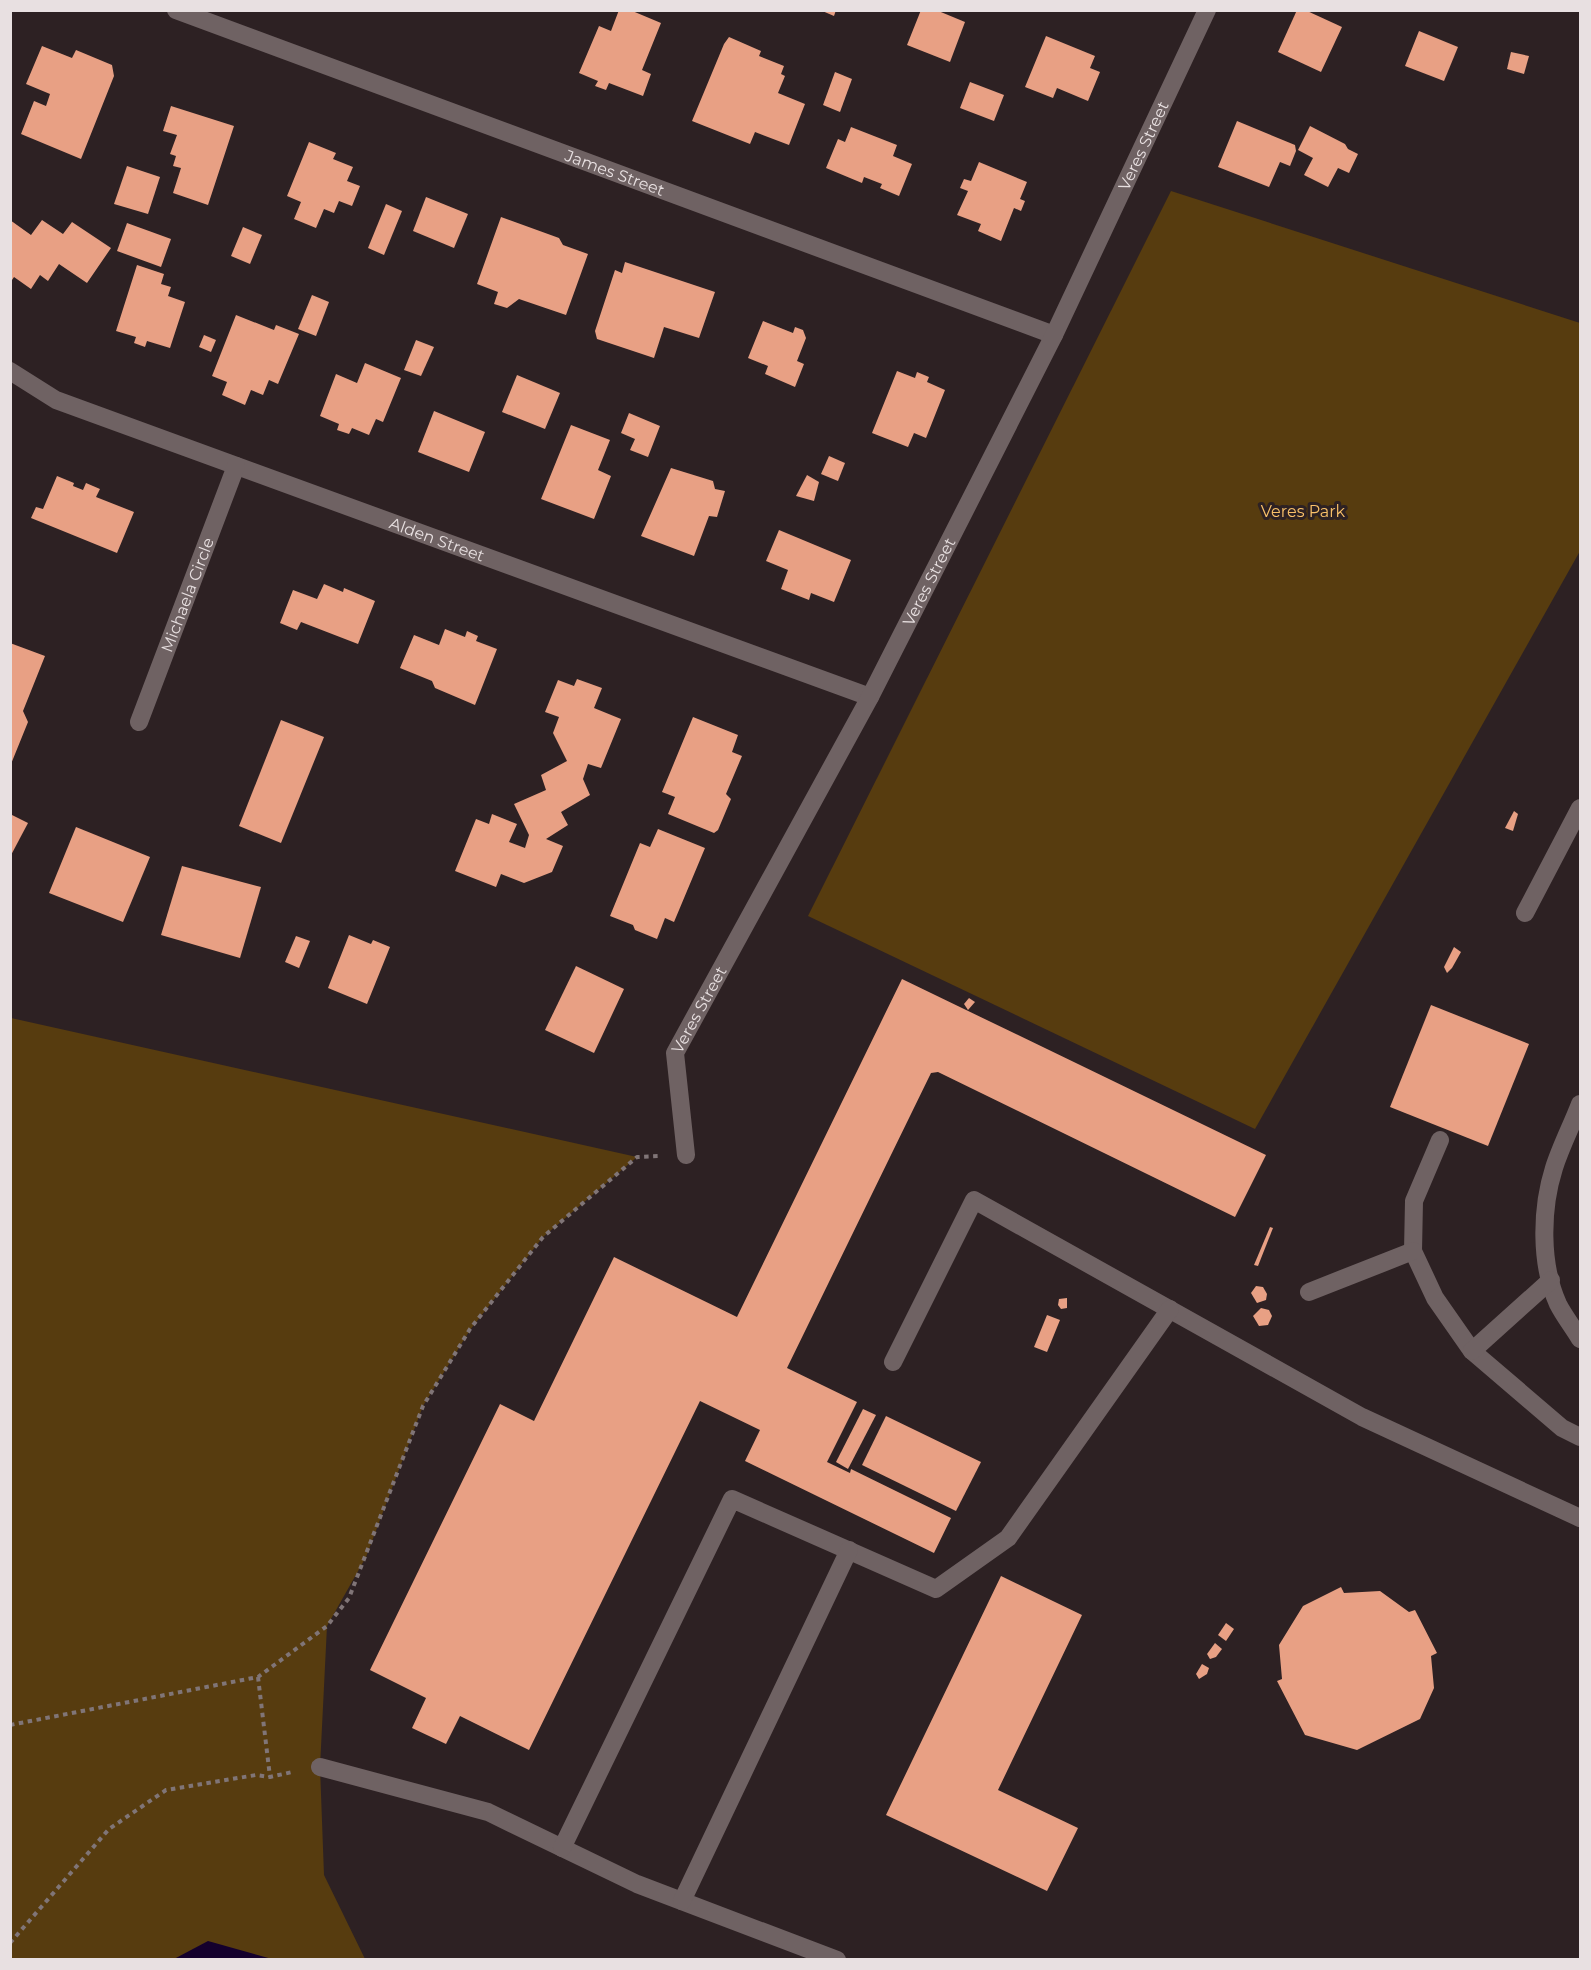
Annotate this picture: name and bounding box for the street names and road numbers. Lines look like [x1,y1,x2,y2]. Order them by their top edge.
street label: Veres Street [1115,98,1173,193]
street label: James Street [561,146,668,200]
street label: Alden Street [387,513,487,566]
street label: Veres Street [899,534,960,629]
street label: Michaela Circle [157,535,218,655]
street label: Veres Street [668,963,731,1057]

